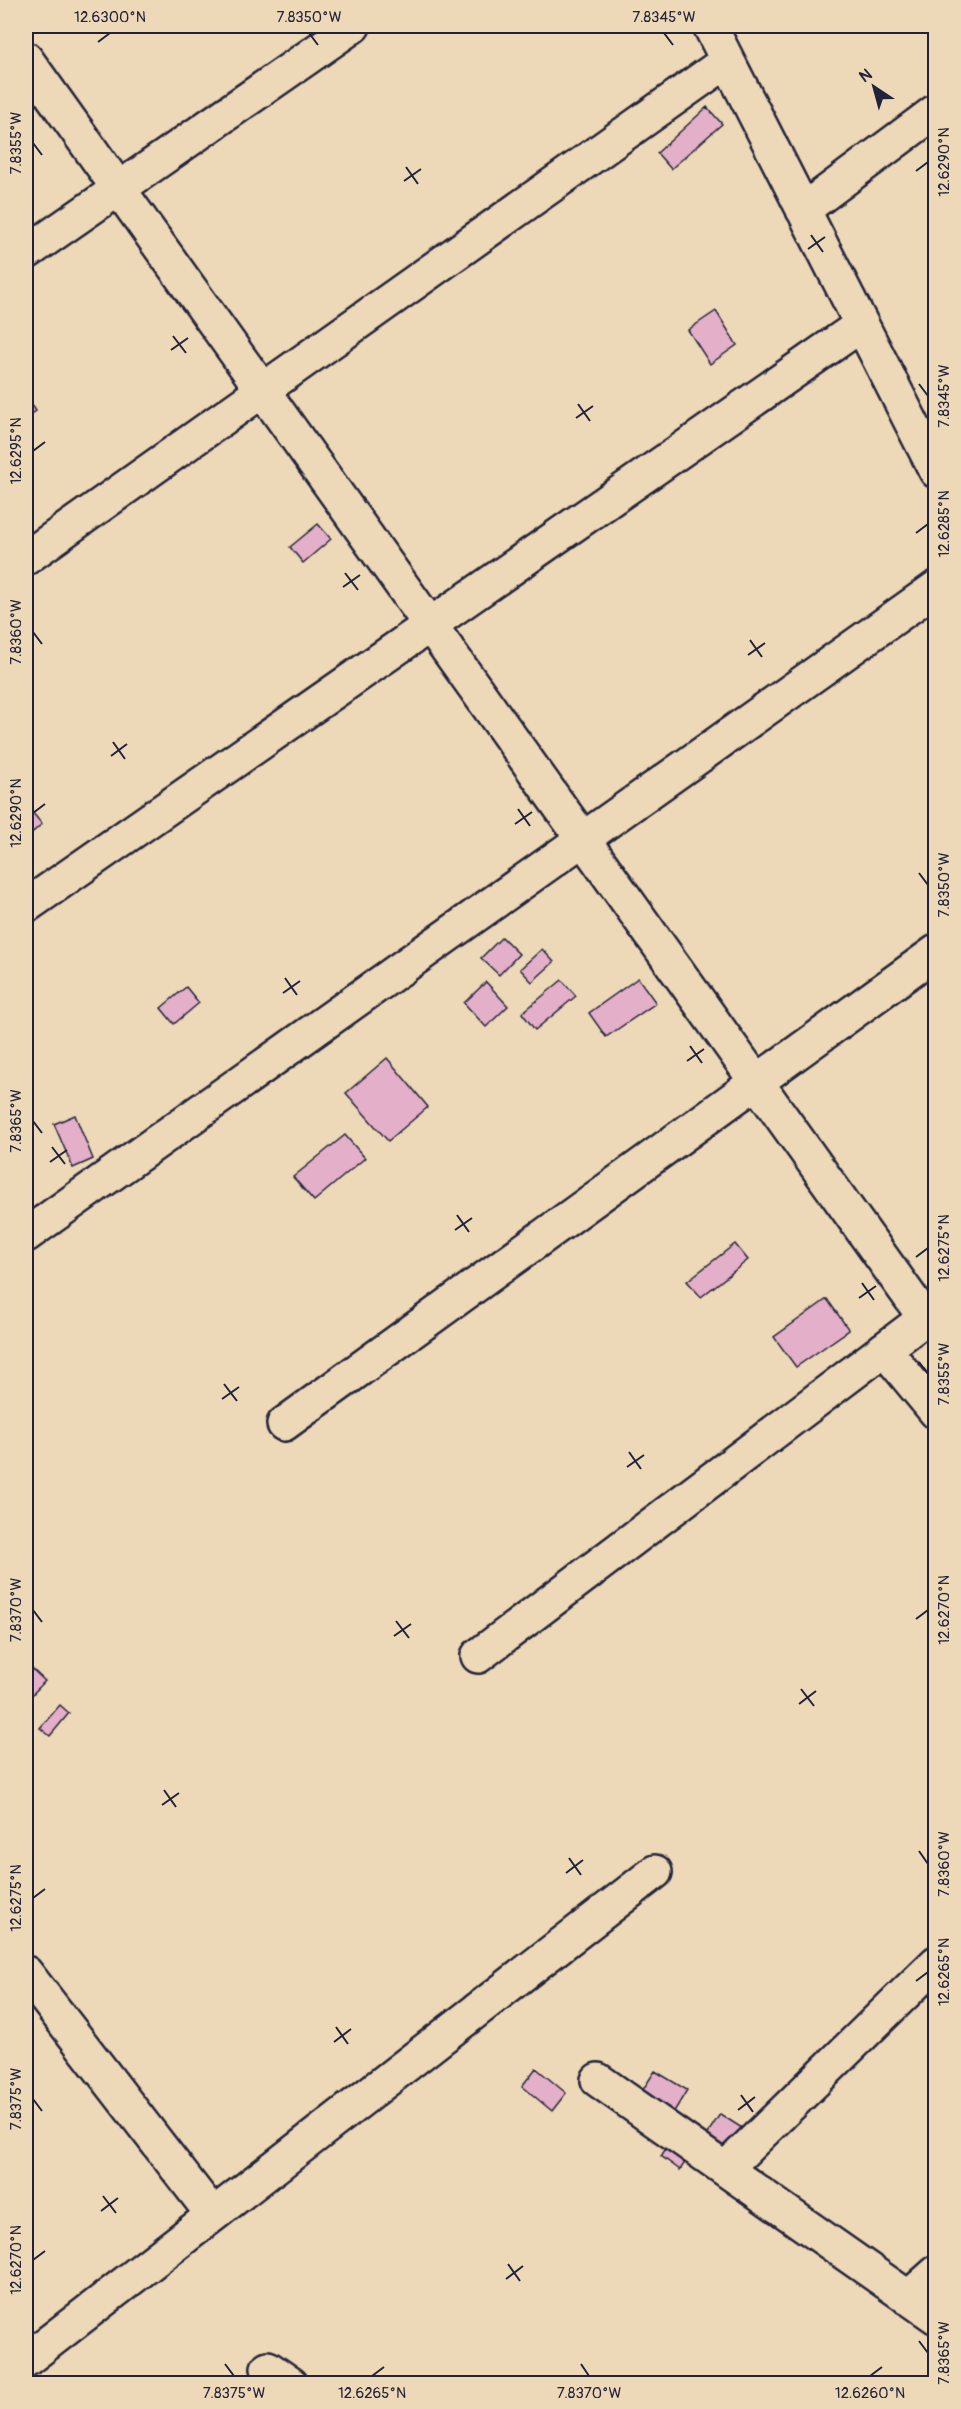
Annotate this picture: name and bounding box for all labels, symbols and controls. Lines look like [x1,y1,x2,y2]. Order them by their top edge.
text: 12.6300°N [74,8,146,27]
text: 7.8350°W [277,8,342,27]
text: 7.8345°W [632,8,696,27]
north arrow [844,57,904,117]
text: N [856,64,876,87]
text: 7.8355°W [7,111,26,174]
text: 12.6290°N [935,127,954,197]
text: 7.8345°W [935,364,954,428]
text: 12.6295°N [7,417,26,485]
text: 12.6285°N [935,490,954,558]
text: 7.8360°W [7,599,26,665]
text: 12.6290°N [7,778,26,848]
text: 7.8350°W [935,852,954,917]
text: 7.8365°W [7,1089,26,1153]
text: 12.6275°N [935,1214,954,1282]
text: 7.8355°W [935,1342,954,1405]
text: 12.6270°N [935,1575,954,1645]
text: 7.8370°W [7,1577,26,1642]
text: 7.8360°W [935,1831,954,1897]
text: 12.6275°N [7,1864,26,1932]
text: 12.6265°N [935,1938,954,2006]
text: 7.8375°W [7,2068,26,2130]
text: 12.6270°N [7,2225,26,2295]
text: 7.8365°W [935,2321,954,2385]
text: 7.8375°W [203,2384,265,2403]
text: 12.6265°N [338,2384,406,2403]
text: 7.8370°W [557,2384,622,2403]
text: 12.6260°N [835,2384,905,2403]

